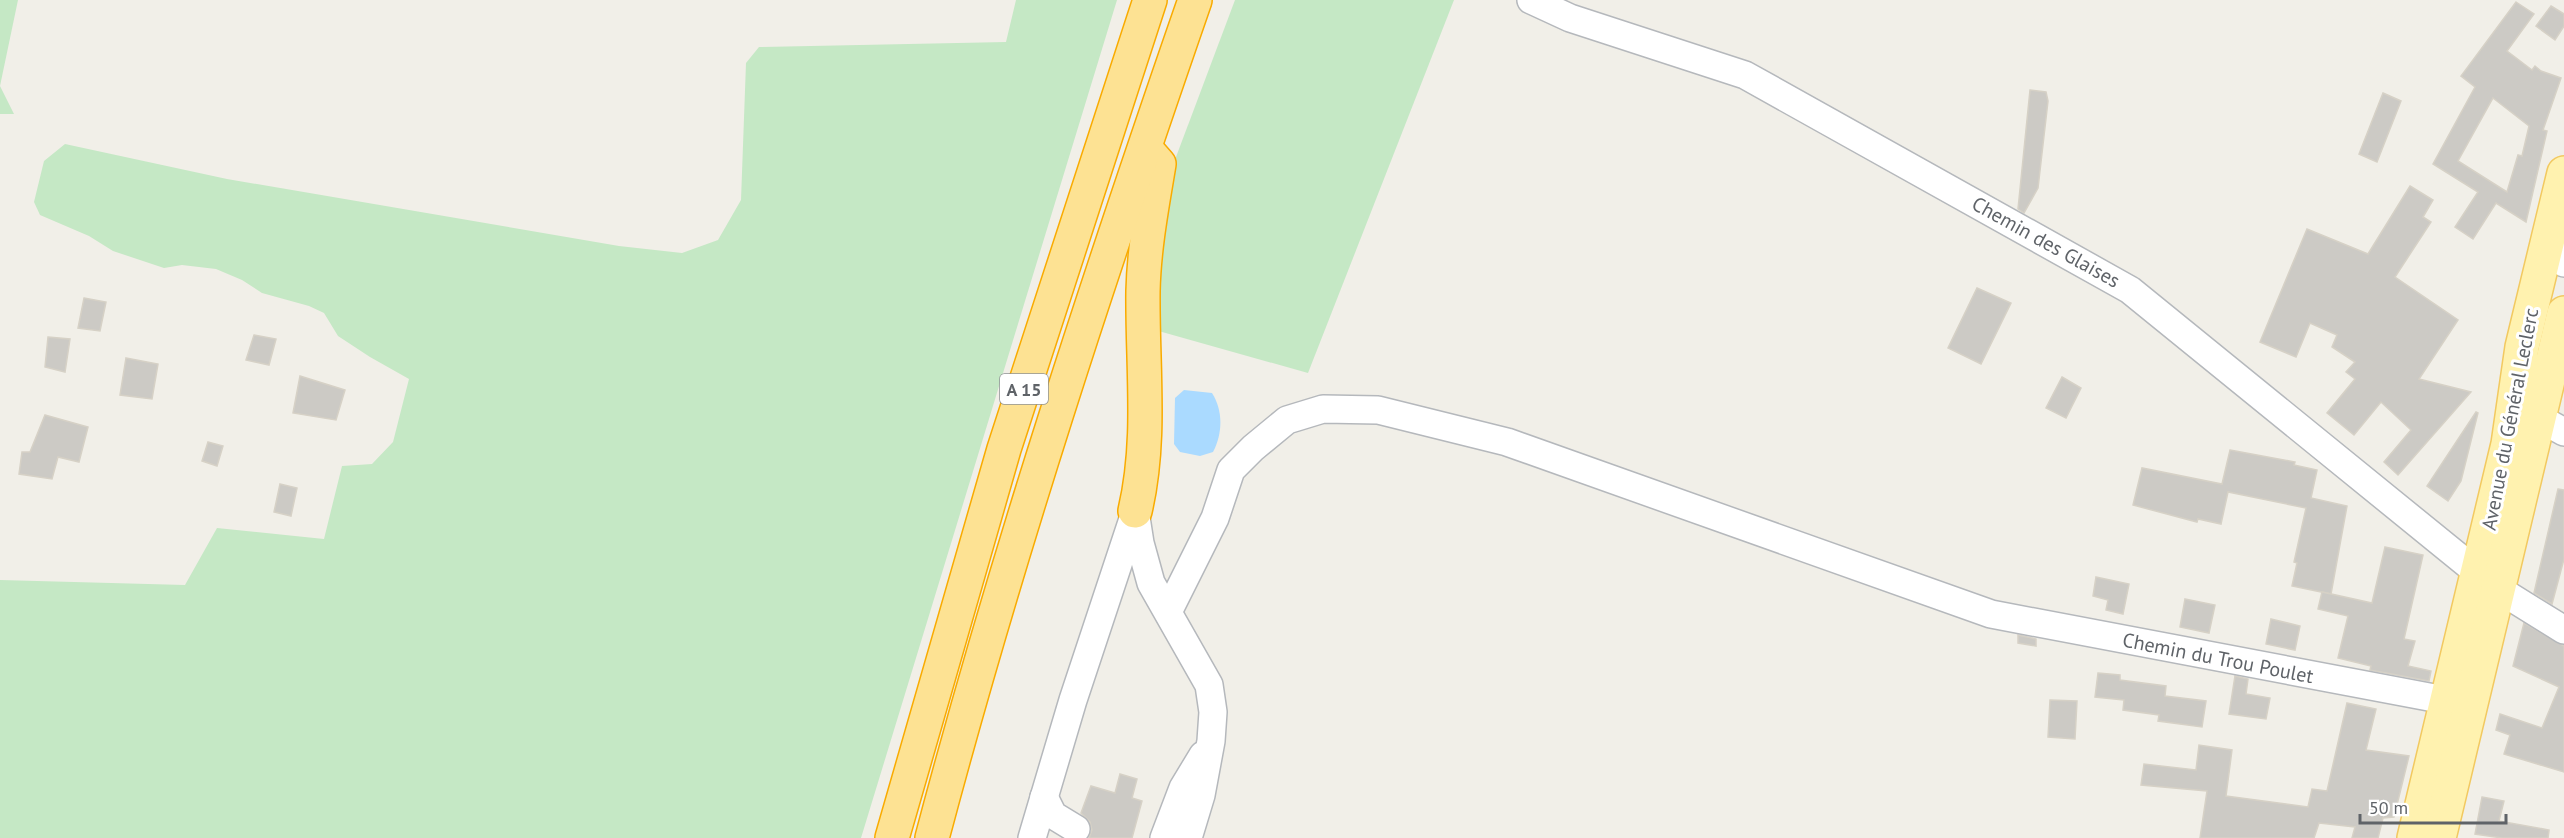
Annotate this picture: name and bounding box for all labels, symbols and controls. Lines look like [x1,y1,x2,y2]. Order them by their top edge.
street label: Chemin des Glaises [1967,191,2125,293]
street label: Avenue du Général Leclerc [2476,306,2544,532]
road number: A 15 [1000,374,1048,404]
street label: Chemin du Trou Poulet [2120,627,2316,689]
scale bar [2360,787,2506,825]
text: 50 m [2369,796,2408,819]

